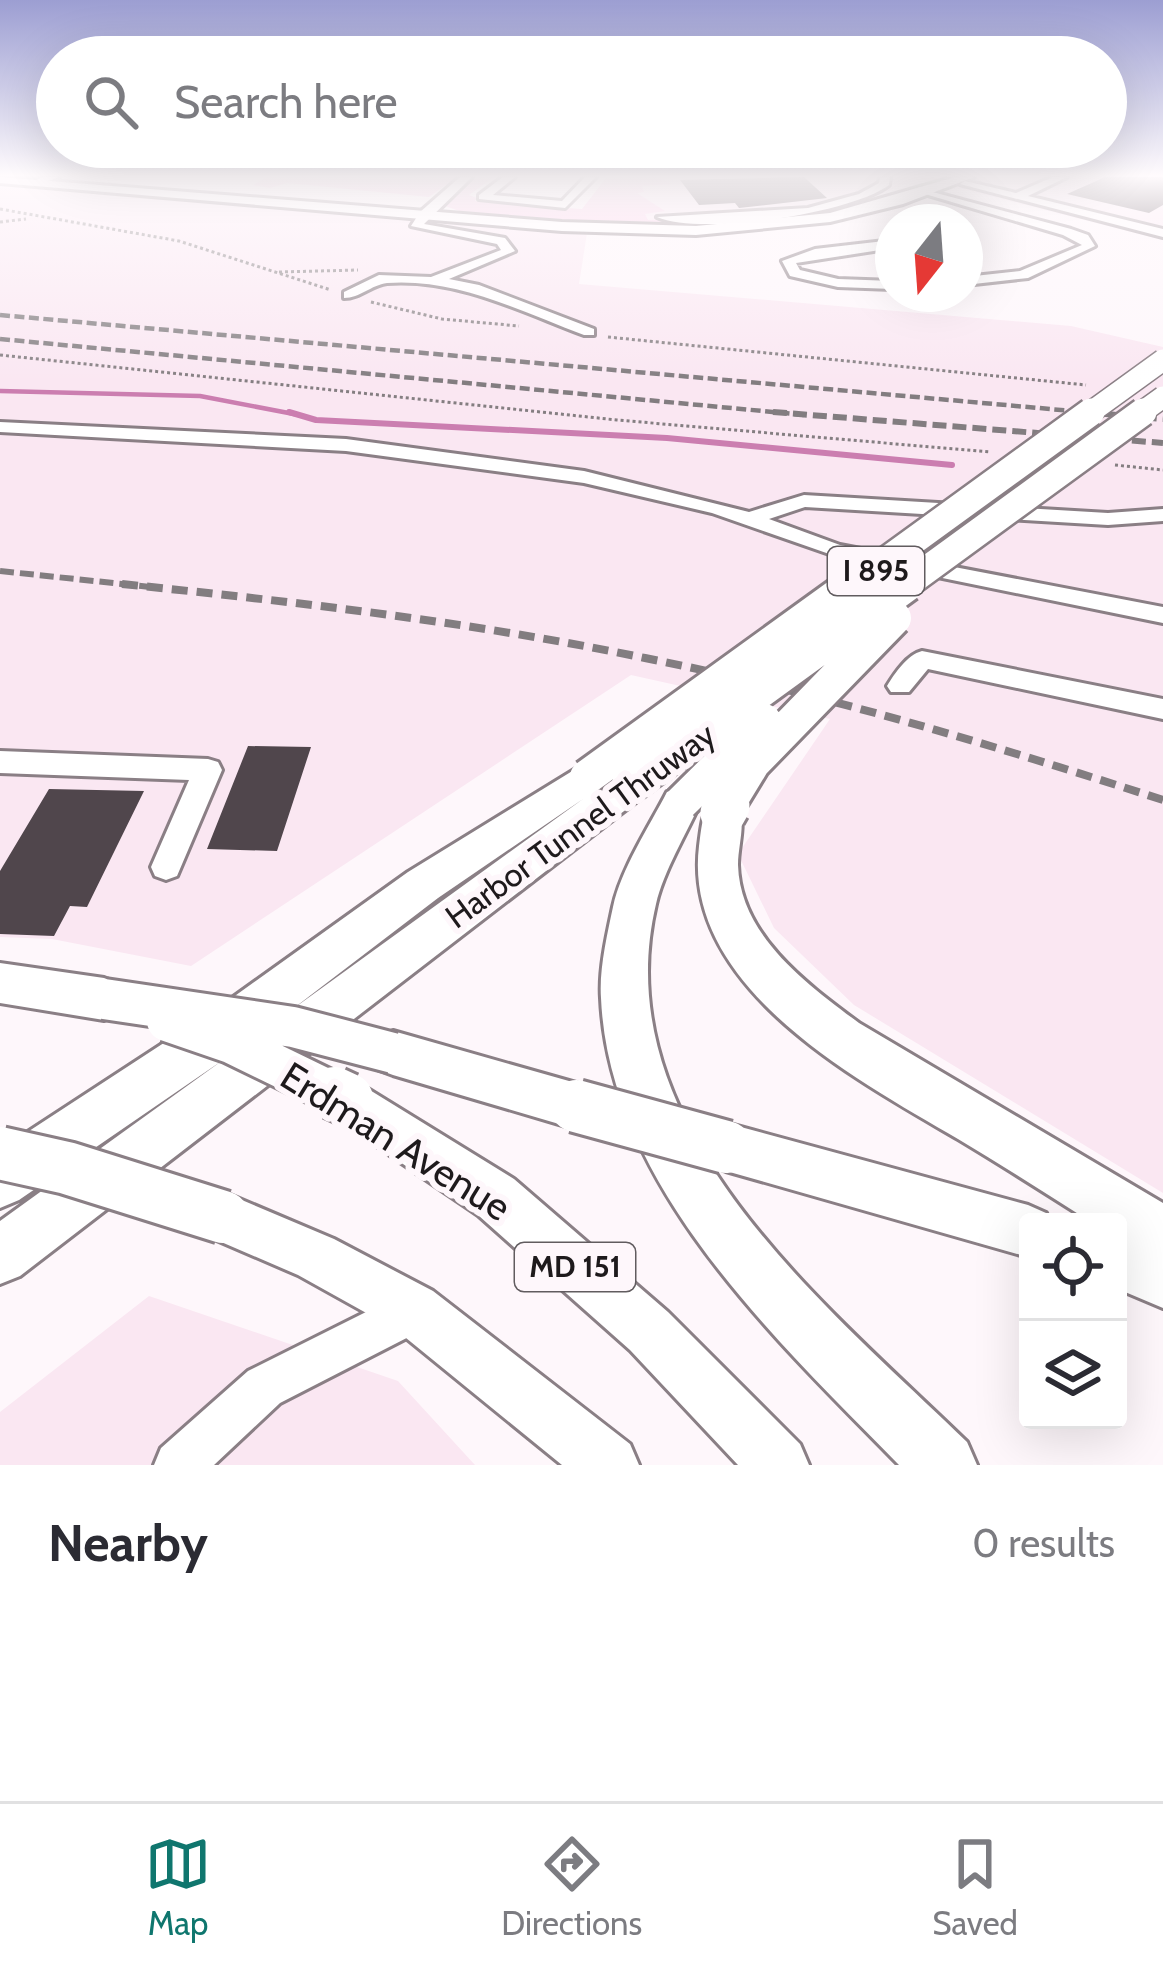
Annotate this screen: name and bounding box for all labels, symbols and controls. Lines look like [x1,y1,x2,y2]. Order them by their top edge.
search box [36,36,1127,168]
icon: search [78,69,144,135]
text: Search here [174,75,398,129]
north arrow [875,204,983,312]
road number: I 895 [828,547,924,595]
street label: Harbor Tunnel Thruway [438,714,723,936]
street label: Erdman Avenue [272,1051,520,1231]
map controls [1019,1213,1127,1429]
button: locate [1019,1213,1127,1321]
road number: MD 151 [515,1243,635,1291]
button: layers [1019,1321,1127,1429]
text: Nearby [48,1512,208,1574]
text: 0 results [972,1519,1115,1567]
tab: Map [145,1831,211,1943]
tab: Directions [501,1831,642,1943]
tab: Saved [932,1831,1018,1943]

